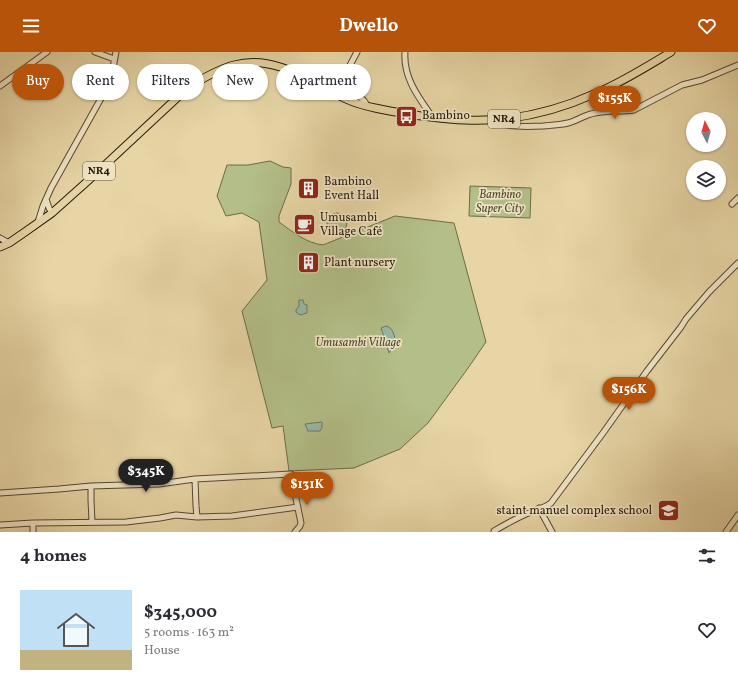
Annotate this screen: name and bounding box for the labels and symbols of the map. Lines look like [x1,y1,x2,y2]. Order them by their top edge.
pin: $155K [587,86,643,120]
bus stop icon: Bambino [394,103,420,129]
place label: Bambino [422,108,470,124]
road number: NR4 [488,110,520,128]
north arrow [686,112,726,152]
road number: NR4 [83,162,115,180]
place label: Bambino Event Hall [324,174,379,204]
building icon: Bambino Event Hall [296,176,322,202]
park label: Bambino Super City [476,187,525,217]
place label: Umusambi Village Café [320,210,383,240]
cafe icon: Umusambi Village Café [292,212,318,238]
building icon: Plant nursery [295,250,321,276]
place label: Plant nursery [324,255,396,271]
park label: Umusambi Village [315,335,401,351]
pin: $156K [601,377,657,411]
pin: $345K [118,459,174,493]
pin: $131K [279,472,335,506]
school or university icon: staint manuel complex school [655,498,681,524]
place label: staint manuel complex school [496,503,652,519]

